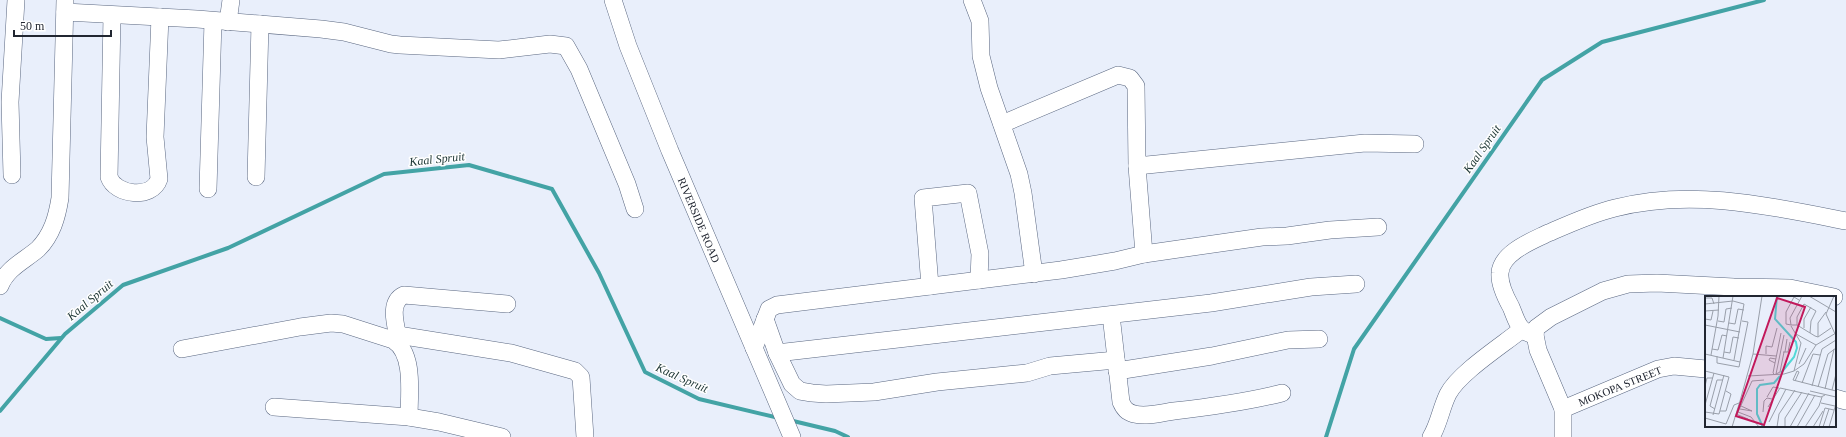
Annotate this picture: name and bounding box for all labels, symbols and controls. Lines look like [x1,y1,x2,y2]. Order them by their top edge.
scale bar [14,12,111,38]
text: 50 m [20,19,45,33]
water label: Kaal Spruit [1460,122,1504,177]
water label: Kaal Spruit [408,149,466,169]
street label: RIVERSIDE ROAD [676,176,722,264]
water label: Kaal Spruit [63,276,116,324]
inset map [1705,296,1836,427]
water label: Kaal Spruit [653,360,711,396]
street label: MOKOPA STREET [1576,364,1664,408]

